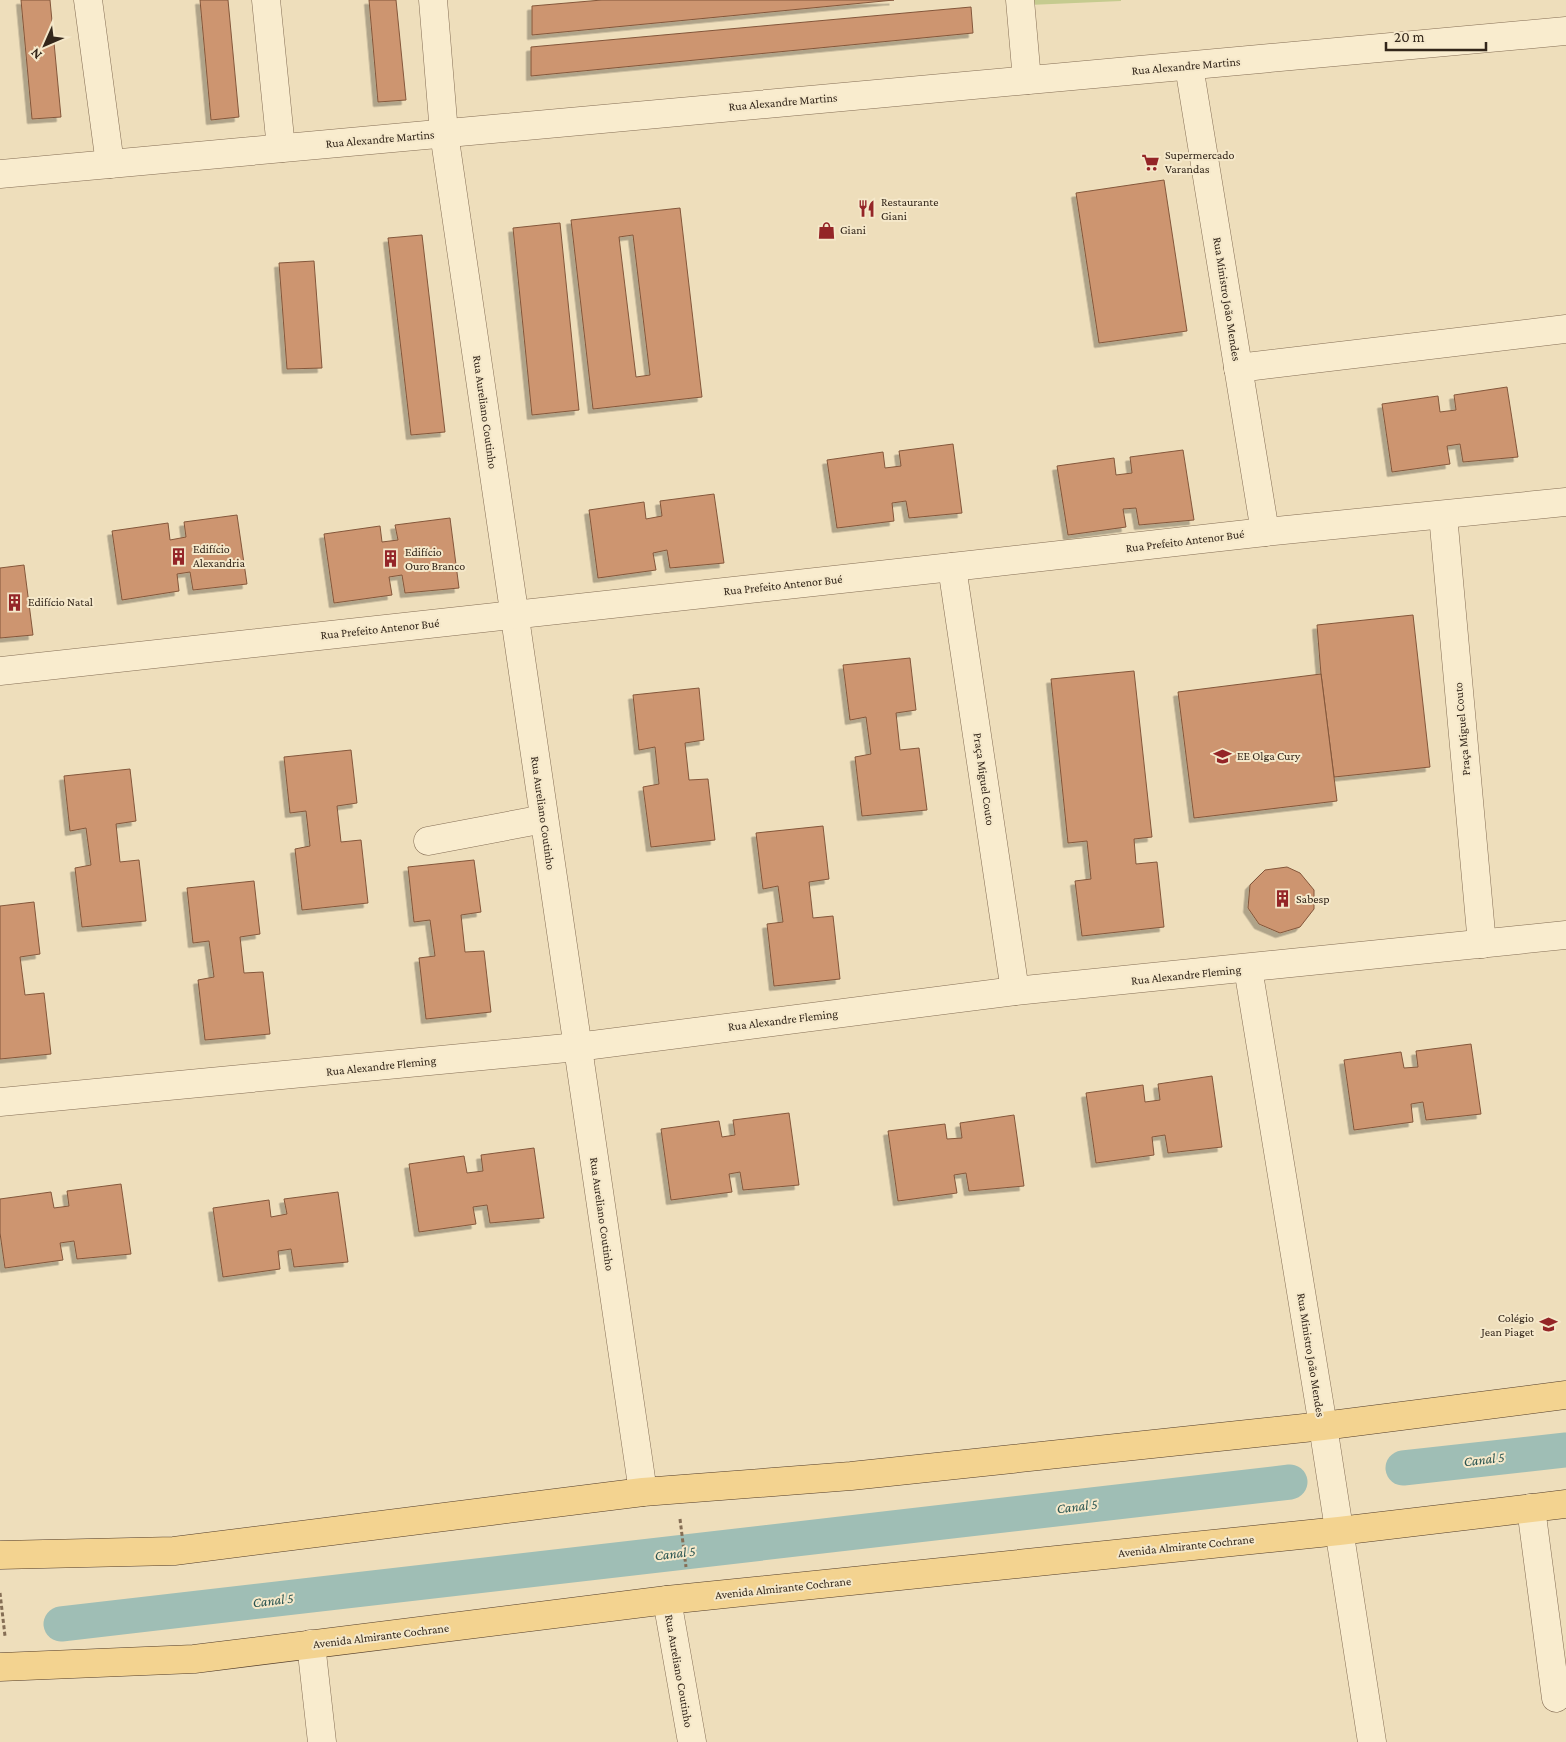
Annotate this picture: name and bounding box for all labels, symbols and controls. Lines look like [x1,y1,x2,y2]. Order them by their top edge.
north arrow [20,20,70,70]
scale bar [1386,20,1486,52]
text: 20 m [1394,29,1425,45]
text: N [26,45,45,63]
street label: Rua Alexandre Martins [1131,54,1241,78]
street label: Rua Alexandre Martins [728,90,838,114]
street label: Rua Alexandre Martins [325,127,435,151]
place label: Supermercado Varandas [1165,148,1235,176]
supermarket icon: Supermercado Varandas [1141,152,1161,172]
place label: Restaurante Giani [881,195,939,223]
restaurant icon: Restaurante Giani [857,199,877,219]
shop icon: Giani [816,220,836,240]
place label: Giani [840,223,866,237]
street label: Rua Ministro João Mendes [1210,236,1244,362]
street label: Rua Aureliano Coutinho [470,354,500,470]
street label: Rua Prefeito Antenor Bué [1125,527,1245,555]
place label: Edifício Alexandria [193,542,245,570]
place label: Edifício Ouro Branco [405,545,465,573]
building icon: Edifício Alexandria [169,546,189,566]
building icon: Edifício Ouro Branco [381,549,401,569]
street label: Rua Prefeito Antenor Bué [723,572,843,598]
building icon: Edifício Natal [4,592,24,612]
place label: Edifício Natal [28,595,93,609]
street label: Rua Prefeito Antenor Bué [320,616,440,642]
street label: Praça Miguel Couto [1451,682,1473,776]
street label: Praça Miguel Couto [971,732,997,826]
school or university icon: EE Olga Cury [1213,746,1233,766]
place label: EE Olga Cury [1237,749,1301,763]
street label: Rua Aureliano Coutinho [528,755,558,871]
building icon: Sabesp [1272,889,1292,909]
place label: Sabesp [1296,892,1330,906]
street label: Rua Alexandre Fleming [1130,962,1242,988]
street label: Rua Alexandre Fleming [727,1006,839,1034]
street label: Rua Alexandre Fleming [325,1053,437,1079]
street label: Rua Aureliano Coutinho [587,1156,617,1272]
street label: Rua Ministro João Mendes [1294,1292,1328,1418]
place label: Colégio Jean Piaget [1480,1311,1535,1339]
school or university icon: Colégio Jean Piaget [1538,1315,1558,1335]
water label: Canal 5 [1463,1449,1506,1469]
water label: Canal 5 [1056,1496,1099,1516]
street label: Avenida Almirante Cochrane [1117,1532,1255,1560]
water label: Canal 5 [654,1543,697,1563]
street label: Avenida Almirante Cochrane [714,1574,852,1602]
water label: Canal 5 [252,1590,295,1610]
street label: Rua Aureliano Coutinho [662,1613,696,1729]
street label: Avenida Almirante Cochrane [312,1621,450,1651]

